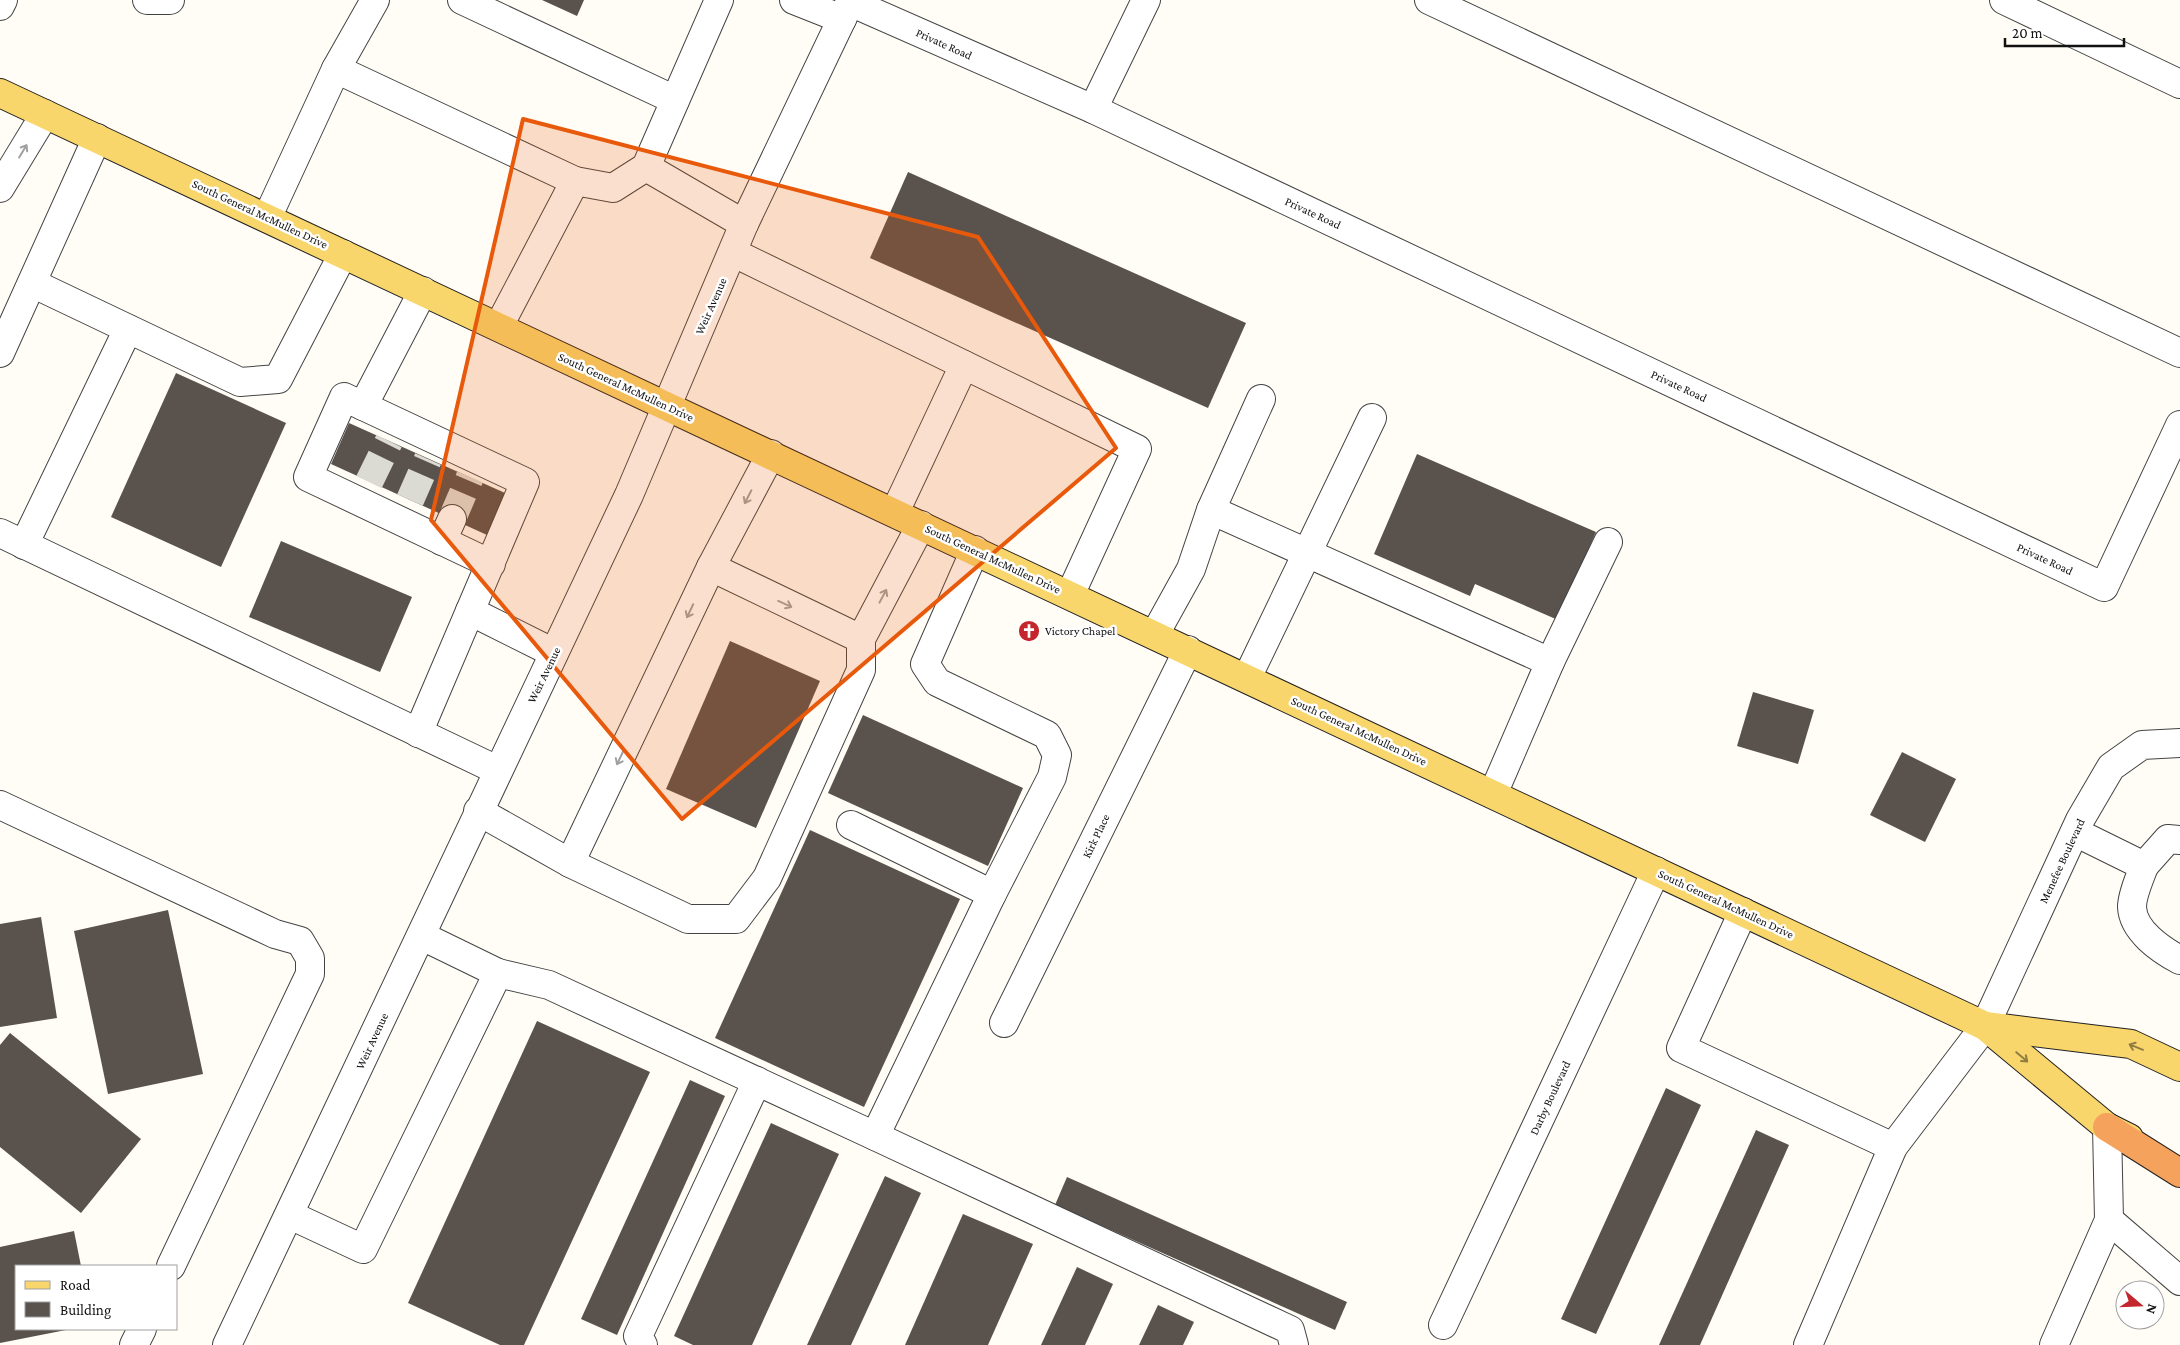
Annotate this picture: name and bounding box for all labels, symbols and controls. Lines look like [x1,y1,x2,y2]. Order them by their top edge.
scale bar [2005,15,2124,47]
street label: Private Road [914,25,975,63]
text: 20 m [2012,25,2043,41]
one-way arrow [18,145,28,159]
street label: South General McMullen Drive [190,176,330,252]
street label: Private Road [1283,194,1344,232]
street label: Weir Avenue [692,275,730,337]
street label: South General McMullen Drive [556,349,696,425]
street label: Private Road [1649,367,1710,405]
one-way arrow [743,489,752,504]
street label: South General McMullen Drive [923,521,1063,597]
street label: Private Road [2015,540,2076,578]
one-way arrow [879,589,888,604]
one-way arrow [777,600,792,609]
one-way arrow [685,603,694,618]
church icon: Victory Chapel [1017,619,1041,643]
place label: Victory Chapel [1045,624,1116,638]
street label: Weir Avenue [524,645,564,705]
street label: South General McMullen Drive [1289,693,1429,769]
one-way arrow [615,750,624,765]
street label: Kirk Place [1079,812,1113,860]
street label: Menefee Boulevard [2036,816,2088,906]
street label: South General McMullen Drive [1656,866,1796,942]
street label: Weir Avenue [353,1010,391,1072]
one-way arrow [2129,1041,2144,1051]
one-way arrow [2016,1052,2029,1063]
street label: Darby Boulevard [1527,1058,1574,1137]
legend [15,1265,178,1330]
text: Road [60,1277,91,1293]
north arrow [2115,1280,2165,1330]
text: Building [60,1302,111,1319]
text: N [2143,1302,2161,1317]

